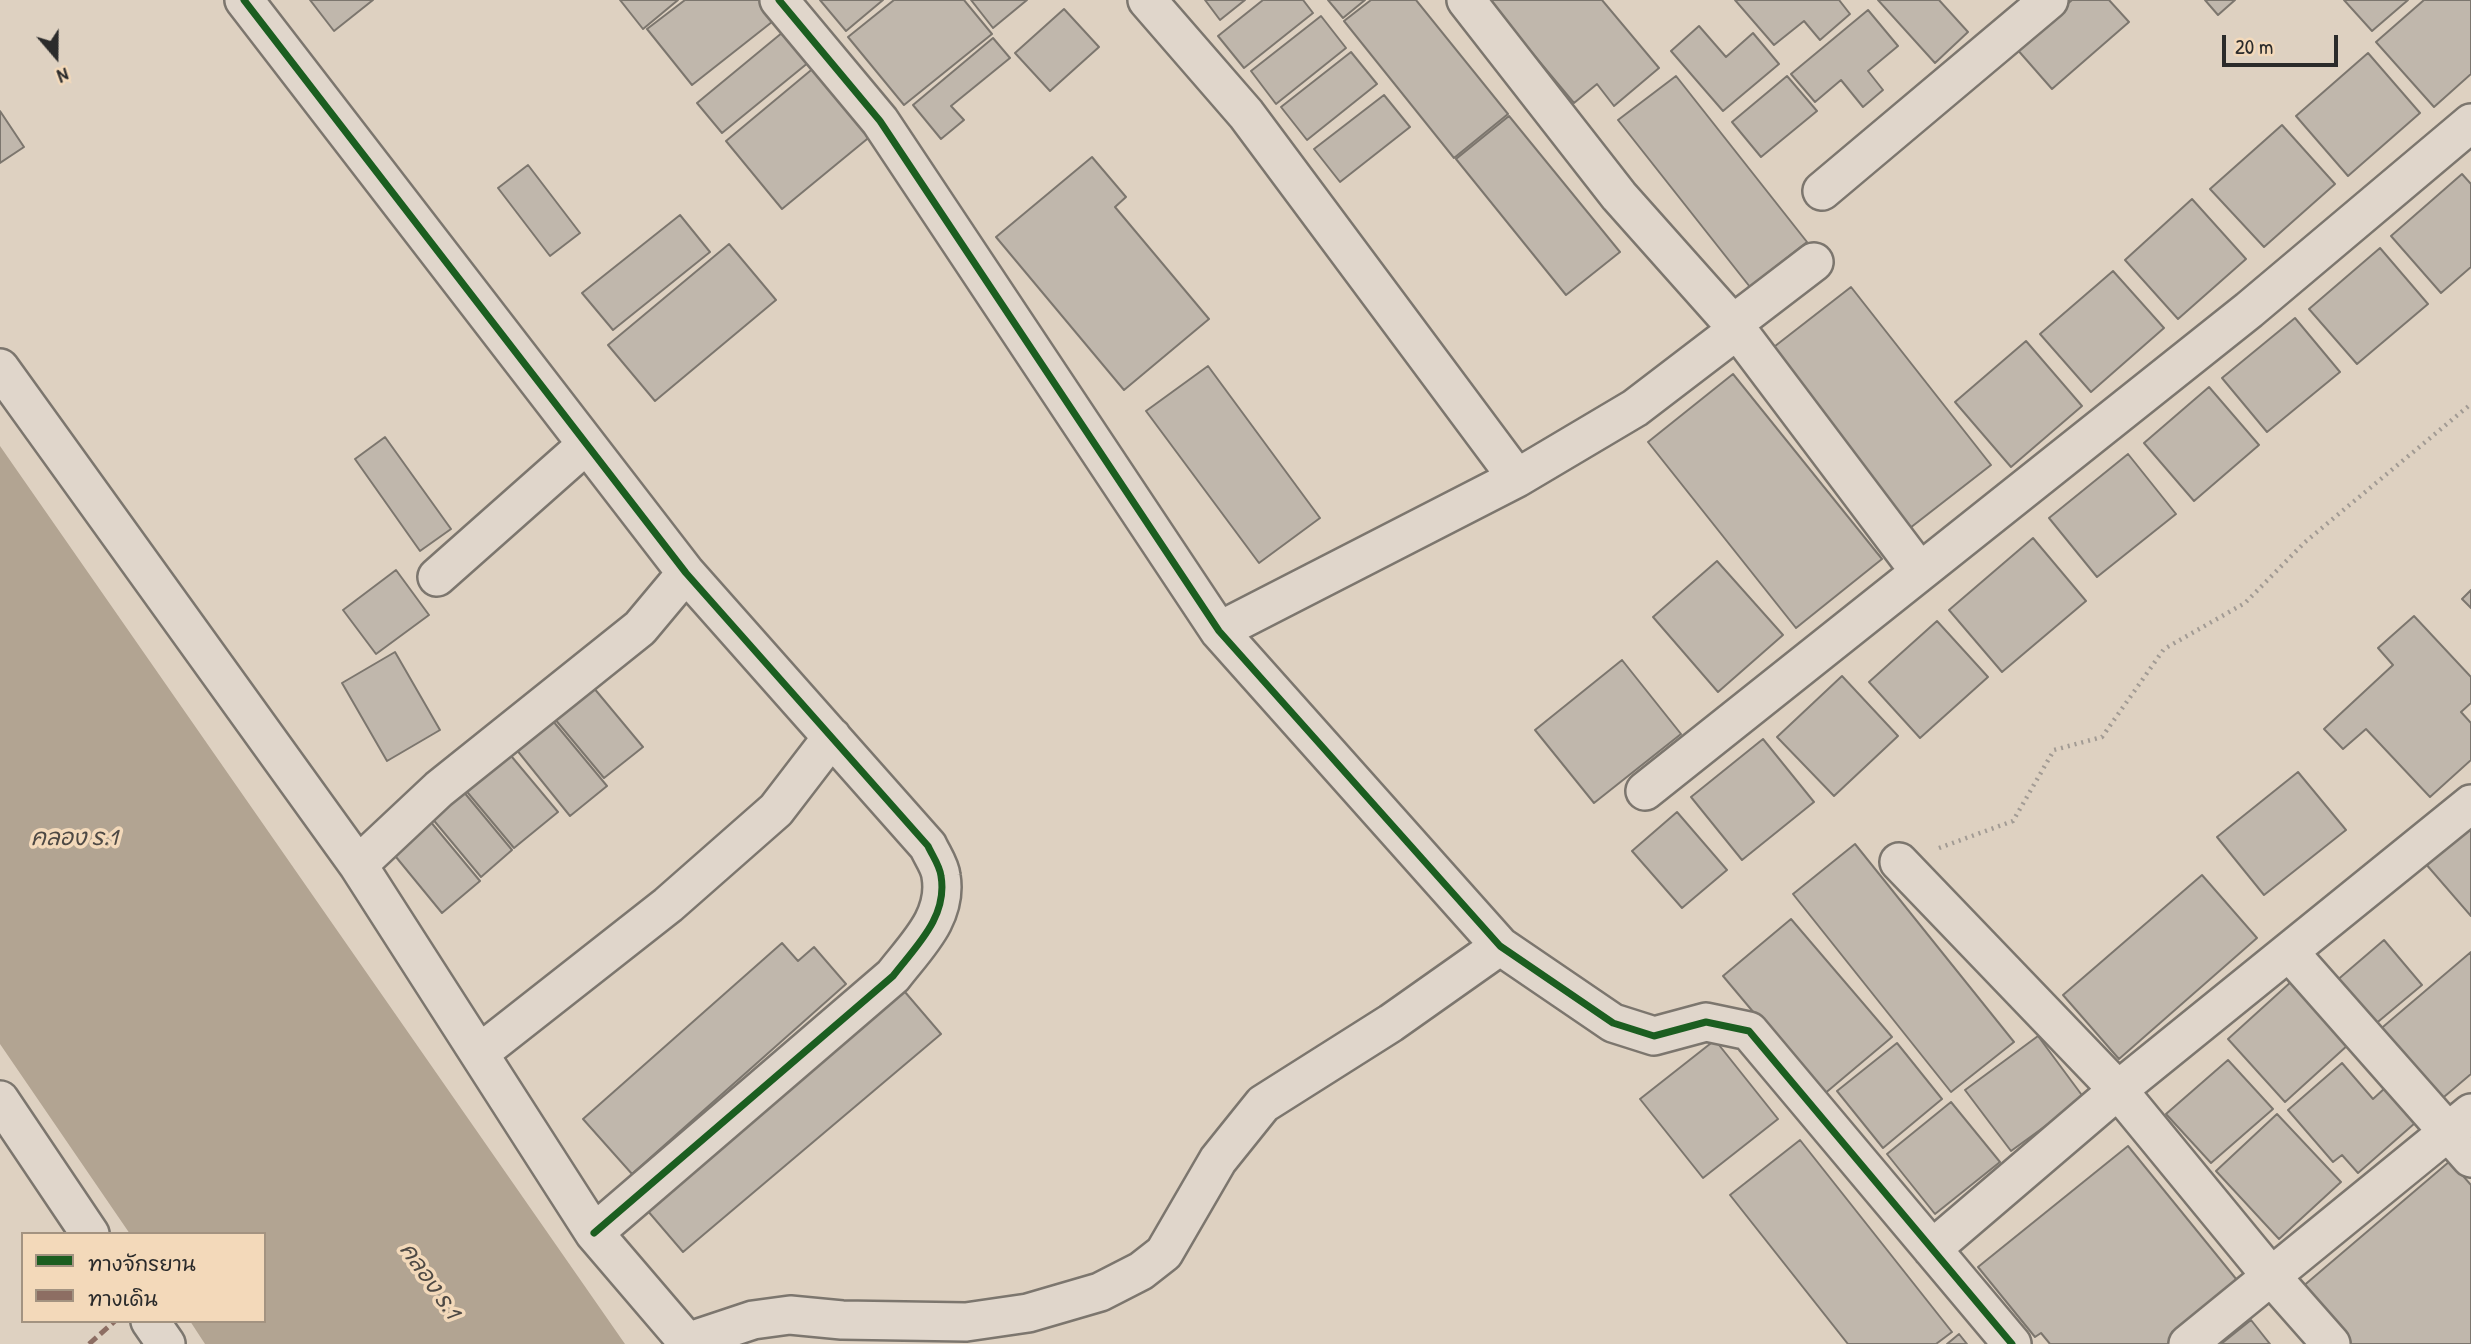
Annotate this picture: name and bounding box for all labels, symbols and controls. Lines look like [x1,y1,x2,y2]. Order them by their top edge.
north arrow [21,21,91,91]
scale bar [2226,21,2342,65]
text: 20 m [2235,32,2273,61]
text: N [54,62,72,90]
water label: คลอง ร.1 [31,825,117,853]
legend [21,1232,266,1323]
water label: คลอง ร.1 [393,1238,465,1324]
text: ทางจักรยาน [88,1249,196,1278]
text: ทางเดิน [88,1284,158,1313]

